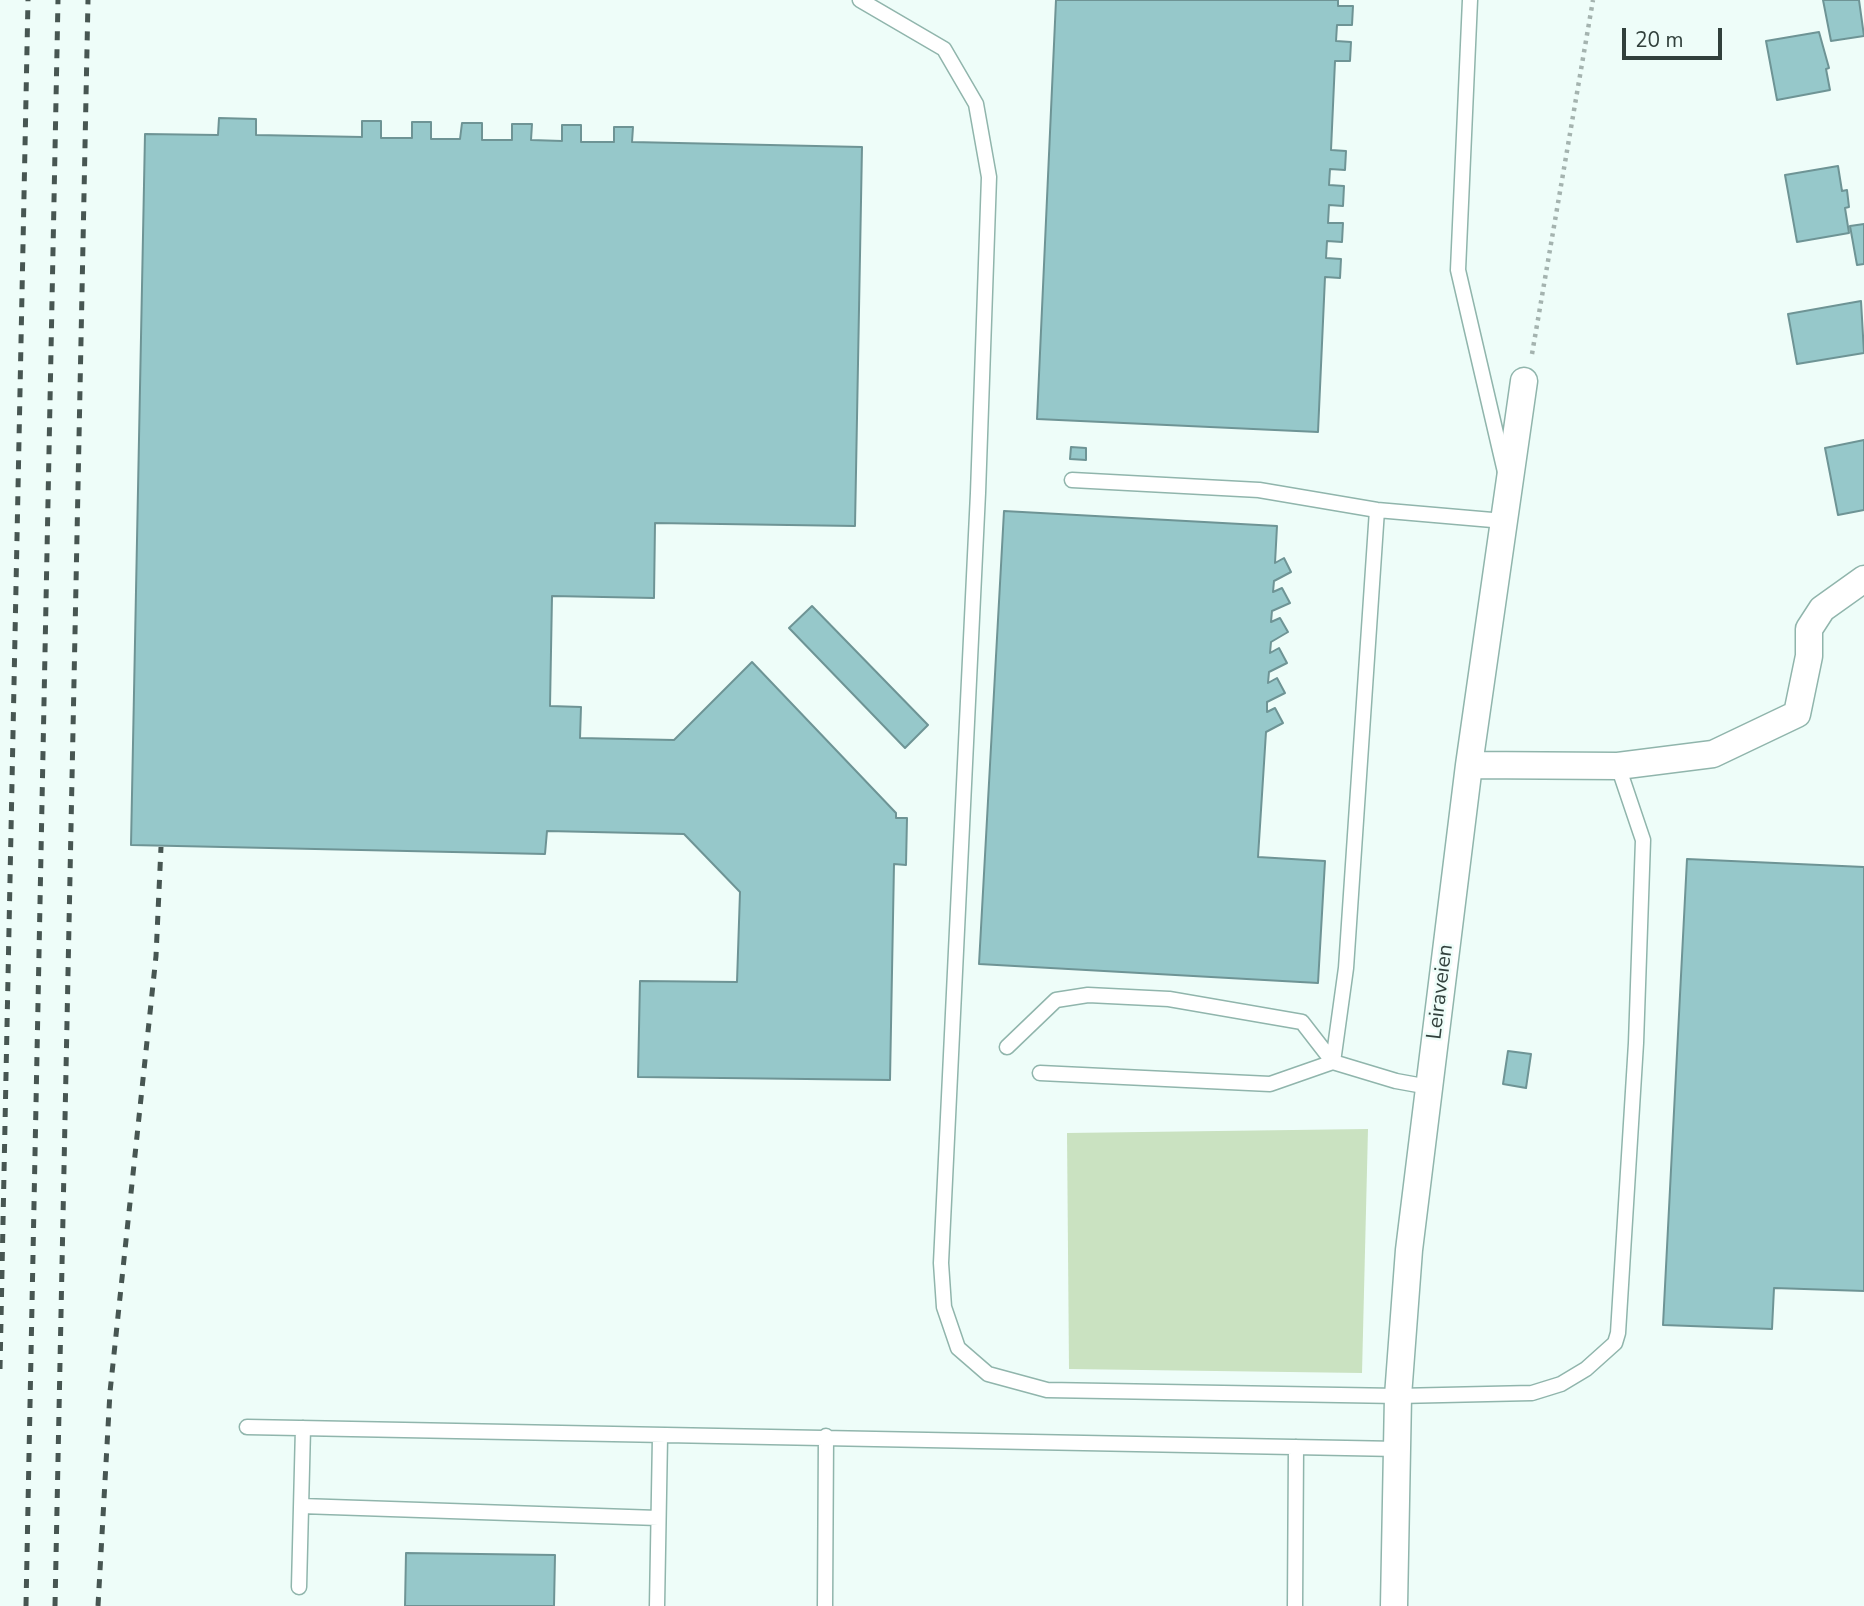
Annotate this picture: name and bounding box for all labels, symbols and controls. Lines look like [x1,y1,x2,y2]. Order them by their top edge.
scale bar [1626,14,1726,58]
text: 20 m [1635,26,1684,54]
street label: Leiraveien [1423,943,1459,1041]

